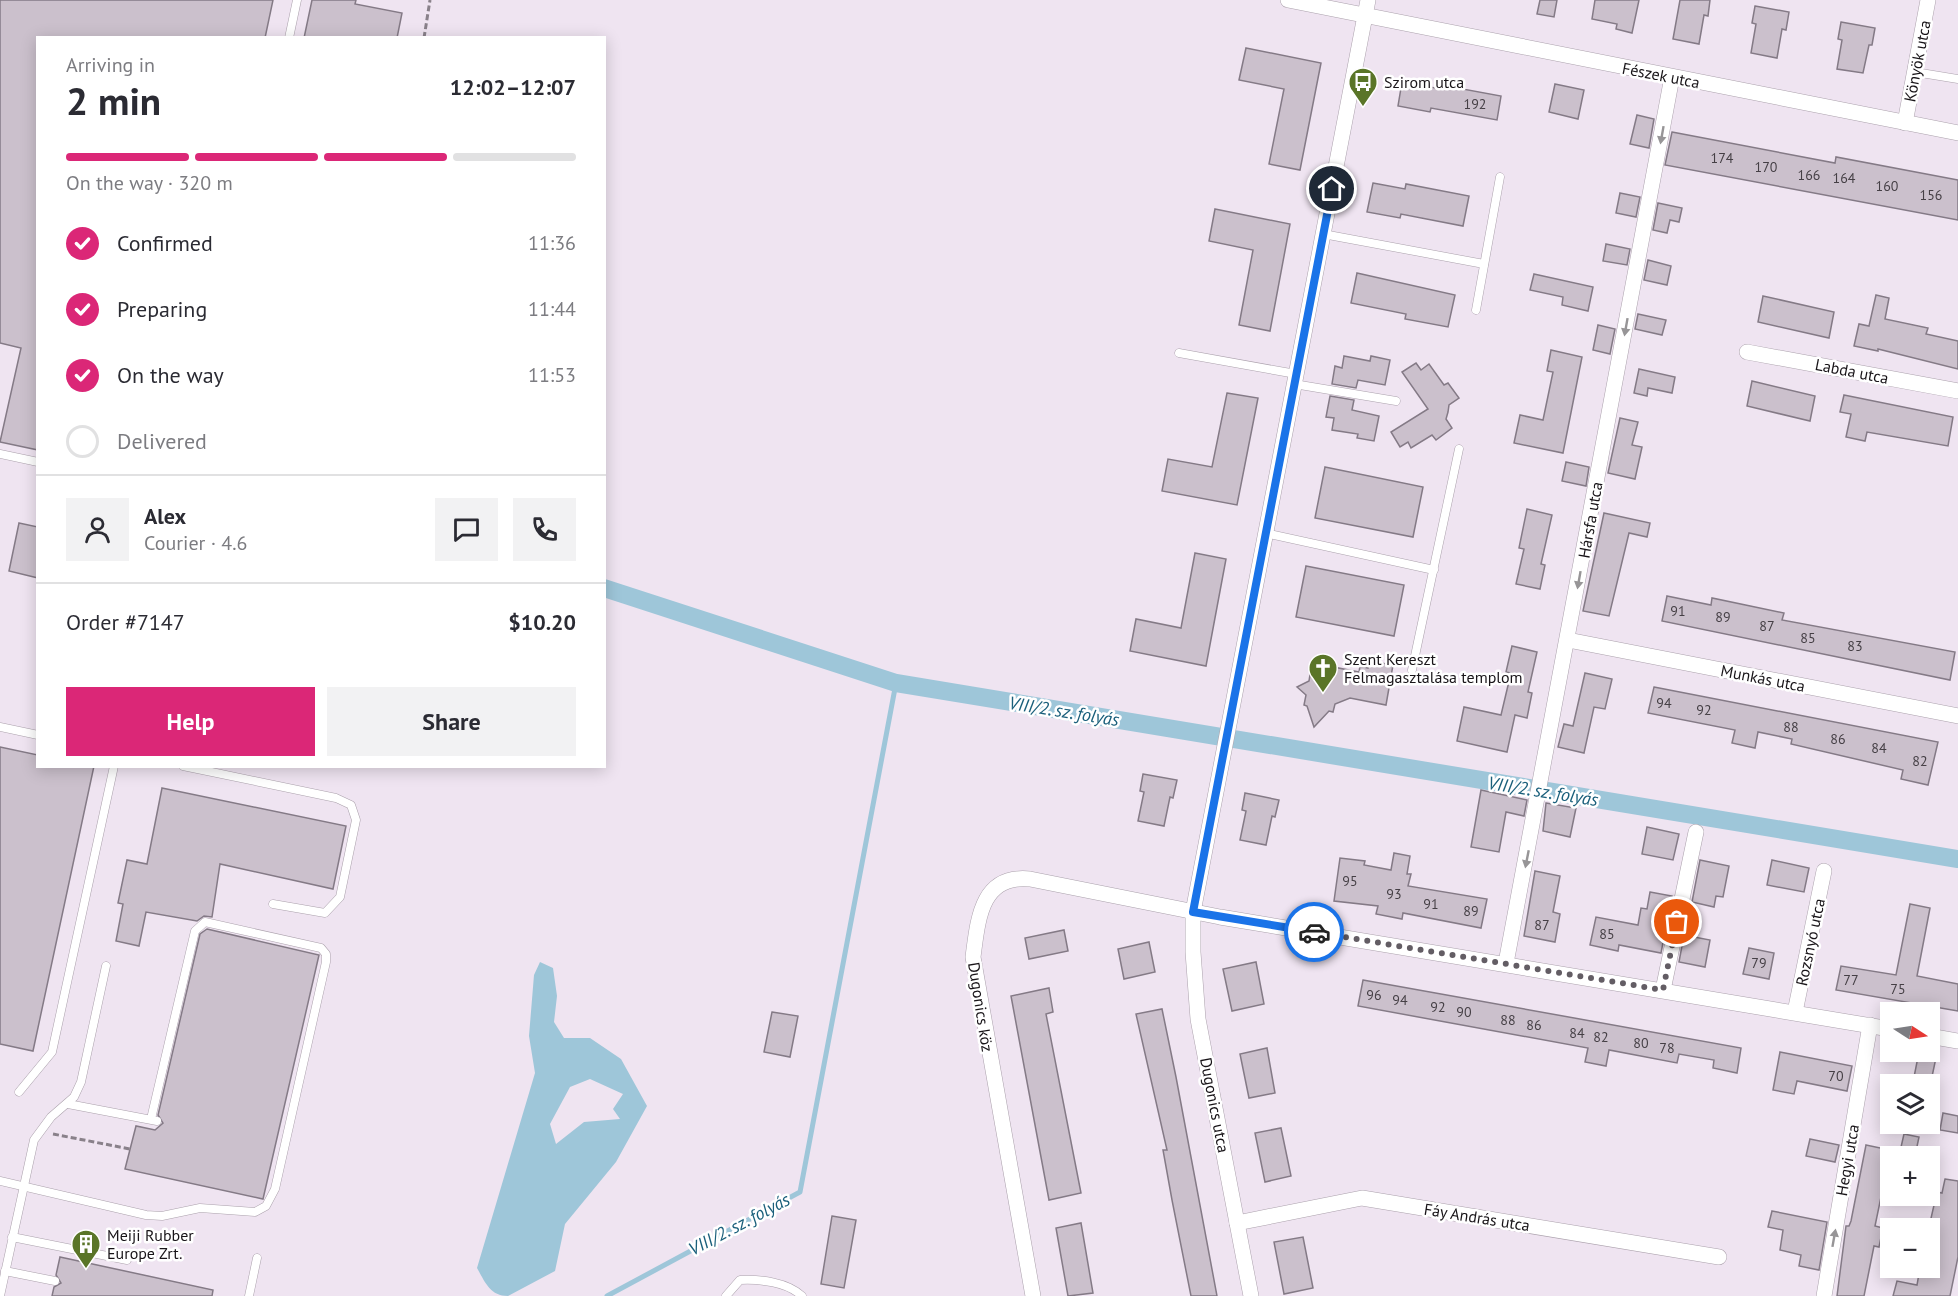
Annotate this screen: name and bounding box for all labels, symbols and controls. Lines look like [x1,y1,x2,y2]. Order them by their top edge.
street label: Könyök utca [1899,19,1935,103]
text: Arriving in [66,52,155,78]
street label: Fészek utca [1620,58,1702,92]
bus stop icon: Szirom utca [1347,66,1379,108]
place label: Szirom utca [1384,72,1464,92]
text: 12:02–12:07 [450,73,576,101]
text: 2 min [66,75,161,126]
house number: 192 [1464,95,1486,113]
one-way arrow [1657,125,1666,144]
house number: 174 [1711,149,1734,167]
house number: 170 [1755,158,1778,176]
pin [1306,163,1357,214]
house number: 166 [1798,166,1820,184]
house number: 164 [1833,169,1856,187]
text: On the way · 320 m [66,170,233,196]
icon: home [1315,172,1348,205]
house number: 160 [1876,177,1899,195]
house number: 156 [1920,186,1942,204]
icon: check [66,227,99,260]
text: Confirmed [117,229,213,257]
text: 11:36 [528,230,576,256]
icon: check [66,293,99,326]
text: Preparing [117,295,207,323]
text: 11:44 [528,296,576,322]
one-way arrow [1621,317,1630,336]
street label: Labda utca [1814,354,1890,388]
icon: check [66,359,99,392]
text: On the way [117,361,224,389]
text: 11:53 [528,362,576,388]
text: Delivered [117,427,207,455]
street label: Hársfa utca [1573,480,1607,560]
button: person [66,498,129,561]
button: chat [435,498,498,561]
button: phone [513,498,576,561]
text: Alex [144,502,186,530]
text: Courier · 4.6 [144,530,247,556]
one-way arrow [1574,571,1583,590]
house number: 91 [1670,602,1686,620]
text: Order #7147 [66,608,185,636]
text: $10.20 [508,608,576,636]
house number: 89 [1715,608,1731,626]
house number: 87 [1759,617,1775,635]
house number: 85 [1800,629,1816,647]
house number: 83 [1847,637,1863,655]
place label: Szent Kereszt Felmagasztalása templom [1344,649,1523,687]
church icon: Szent Kereszt Felmagasztalása templom [1307,652,1339,694]
street label: Munkás utca [1719,660,1807,696]
button: Help [66,687,315,756]
button: Share [327,687,576,756]
water label: VIII/2. sz. folyás [1007,691,1122,731]
house number: 94 [1656,694,1672,712]
house number: 92 [1696,701,1712,719]
house number: 88 [1783,718,1799,736]
house number: 86 [1830,730,1846,748]
house number: 84 [1871,739,1887,757]
house number: 82 [1912,752,1928,770]
water label: VIII/2. sz. folyás [1486,771,1601,811]
one-way arrow [1522,849,1531,868]
house number: 95 [1342,872,1358,890]
house number: 93 [1386,885,1402,903]
house number: 91 [1423,895,1439,913]
pin [1651,896,1702,947]
street label: Rozsnyó utca [1791,896,1829,988]
courier [1284,902,1344,962]
house number: 89 [1463,902,1479,920]
icon: bag [1660,905,1693,938]
icon: car [1298,916,1331,949]
house number: 87 [1534,916,1550,934]
house number: 85 [1599,925,1615,943]
house number: 79 [1751,954,1767,972]
street label: Dugonics köz [964,961,998,1053]
house number: 77 [1843,971,1859,989]
house number: 75 [1890,980,1906,998]
house number: 96 [1366,986,1382,1004]
house number: 94 [1392,991,1408,1009]
house number: 92 [1430,998,1446,1016]
north arrow [1880,1002,1940,1062]
map controls [1880,1002,1940,1278]
house number: 90 [1456,1003,1472,1021]
house number: 88 [1500,1011,1516,1029]
house number: 86 [1526,1016,1542,1034]
house number: 84 [1569,1024,1585,1042]
house number: 82 [1593,1028,1609,1046]
house number: 80 [1633,1034,1649,1052]
house number: 78 [1659,1039,1675,1057]
street label: Dugonics utca [1196,1056,1234,1154]
house number: 70 [1828,1067,1844,1085]
button: layers [1880,1074,1940,1134]
street label: Hegyi utca [1831,1123,1863,1197]
button: + [1880,1146,1940,1206]
water label: VIII/2. sz. folyás [684,1187,794,1260]
street label: Fáy András utca [1423,1199,1531,1235]
button: − [1880,1218,1940,1278]
place label: Meiji Rubber Europe Zrt. [107,1225,194,1263]
building icon: Meiji Rubber Europe Zrt. [70,1228,102,1270]
one-way arrow [1829,1229,1838,1248]

